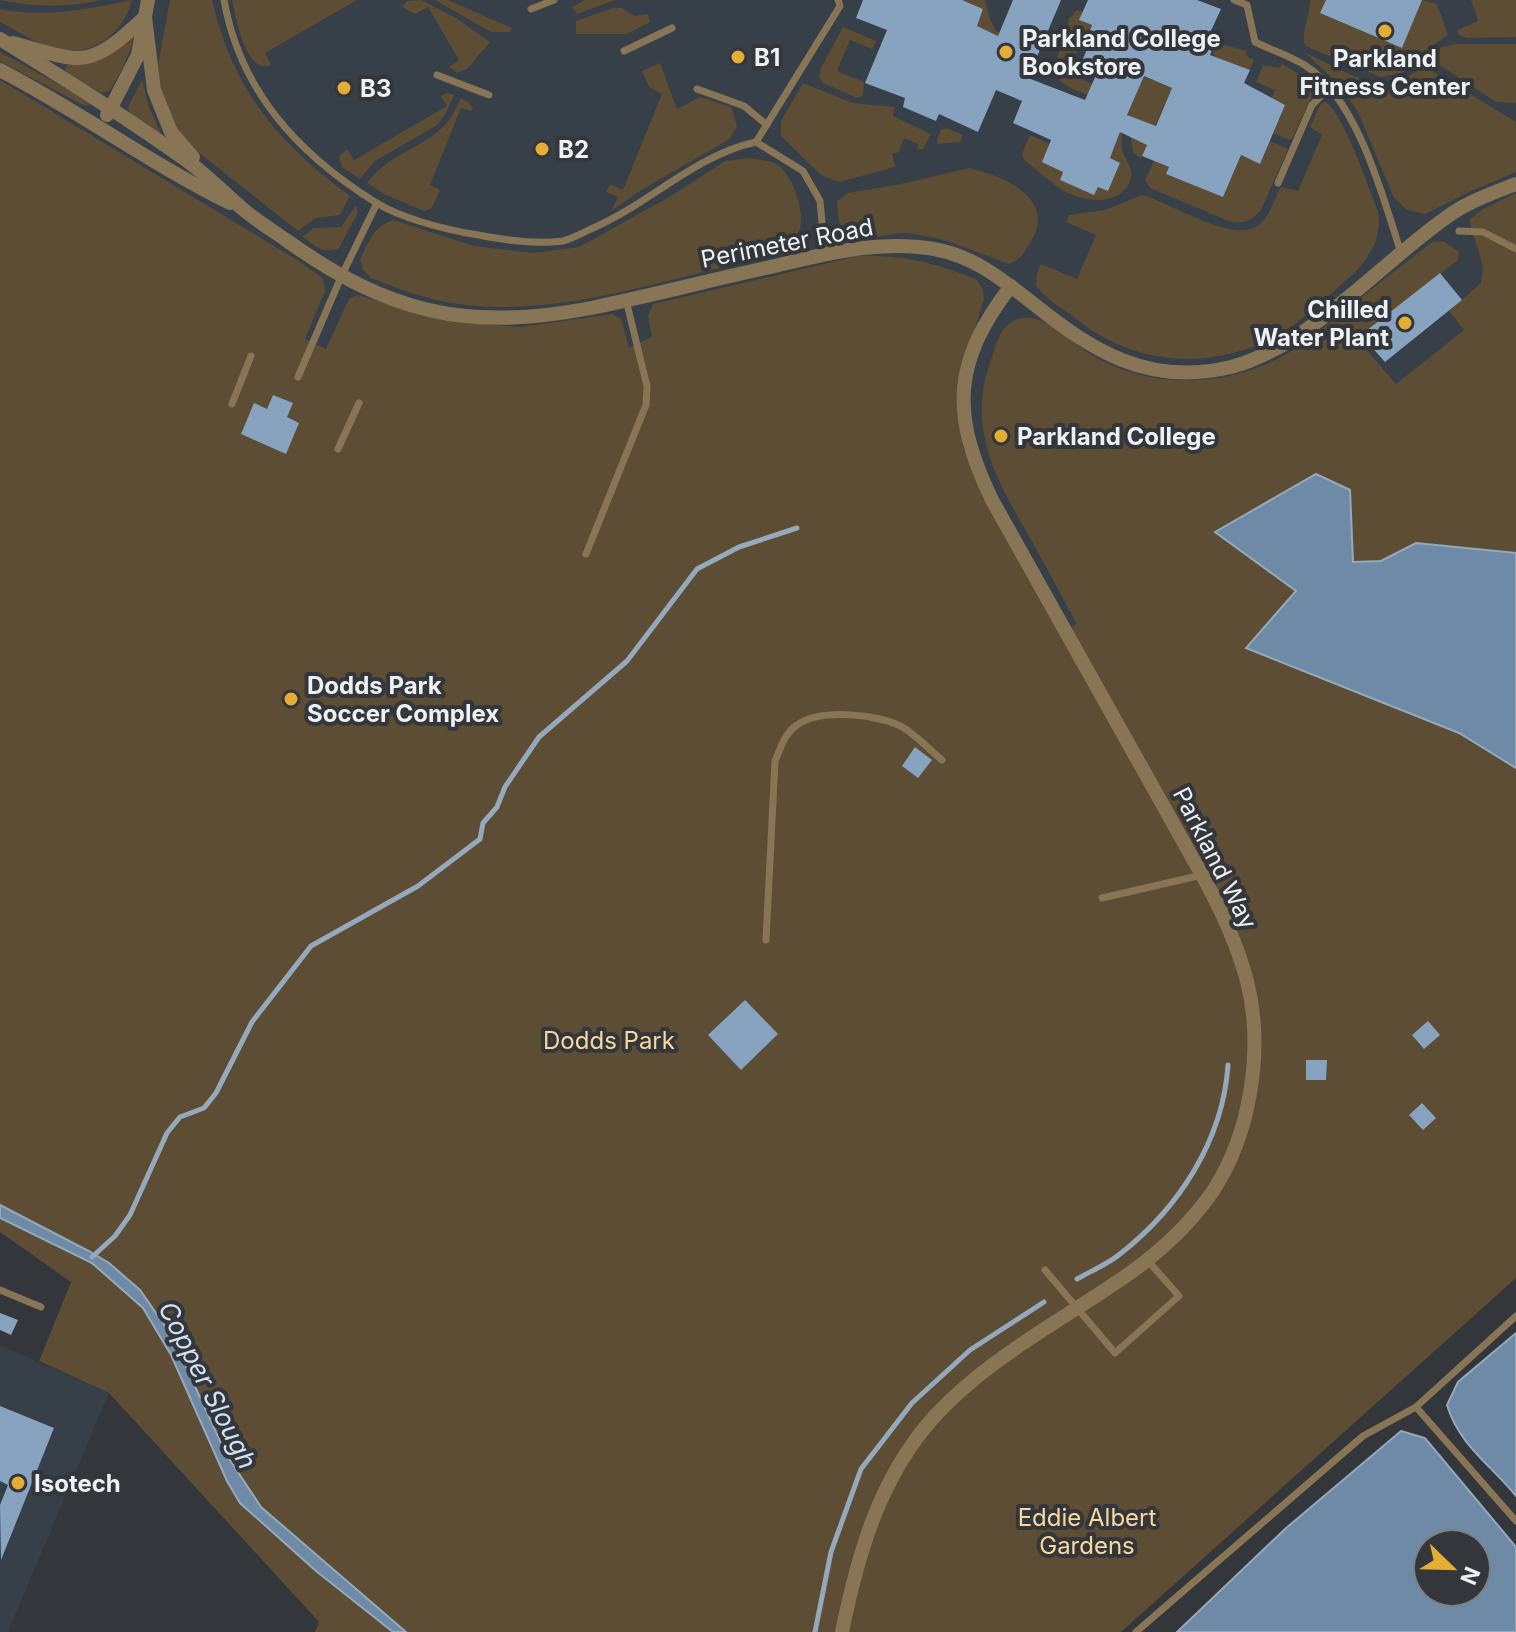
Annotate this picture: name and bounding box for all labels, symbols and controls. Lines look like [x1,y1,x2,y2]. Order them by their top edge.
marker: Parkland Fitness Center [1376,22,1394,40]
place label: Parkland College Bookstore [1022,24,1221,81]
place label: B1 [754,43,780,72]
marker: Parkland College Bookstore [997,43,1015,61]
place label: Parkland Fitness Center [1300,44,1471,101]
marker: B1 [729,48,747,66]
place label: B3 [360,74,391,103]
marker: B3 [335,79,353,97]
place label: B2 [558,135,589,164]
marker: B2 [533,140,551,158]
street label: Perimeter Road [698,212,876,274]
place label: Chilled Water Plant [1254,295,1389,352]
marker: Chilled Water Plant [1396,314,1414,332]
place label: Parkland College [1017,422,1216,451]
marker: Parkland College [992,427,1010,445]
place label: Dodds Park Soccer Complex [307,671,499,728]
marker: Dodds Park Soccer Complex [282,690,300,708]
street label: Parkland Way [1167,782,1263,934]
park label: Dodds Park [543,1026,675,1055]
water label: Copper Slough [152,1296,264,1474]
place label: Isotech [34,1469,121,1498]
marker: Isotech [9,1474,27,1492]
park label: Eddie Albert Gardens [1018,1503,1156,1560]
north arrow [1412,1528,1492,1608]
text: N [1455,1563,1486,1589]

